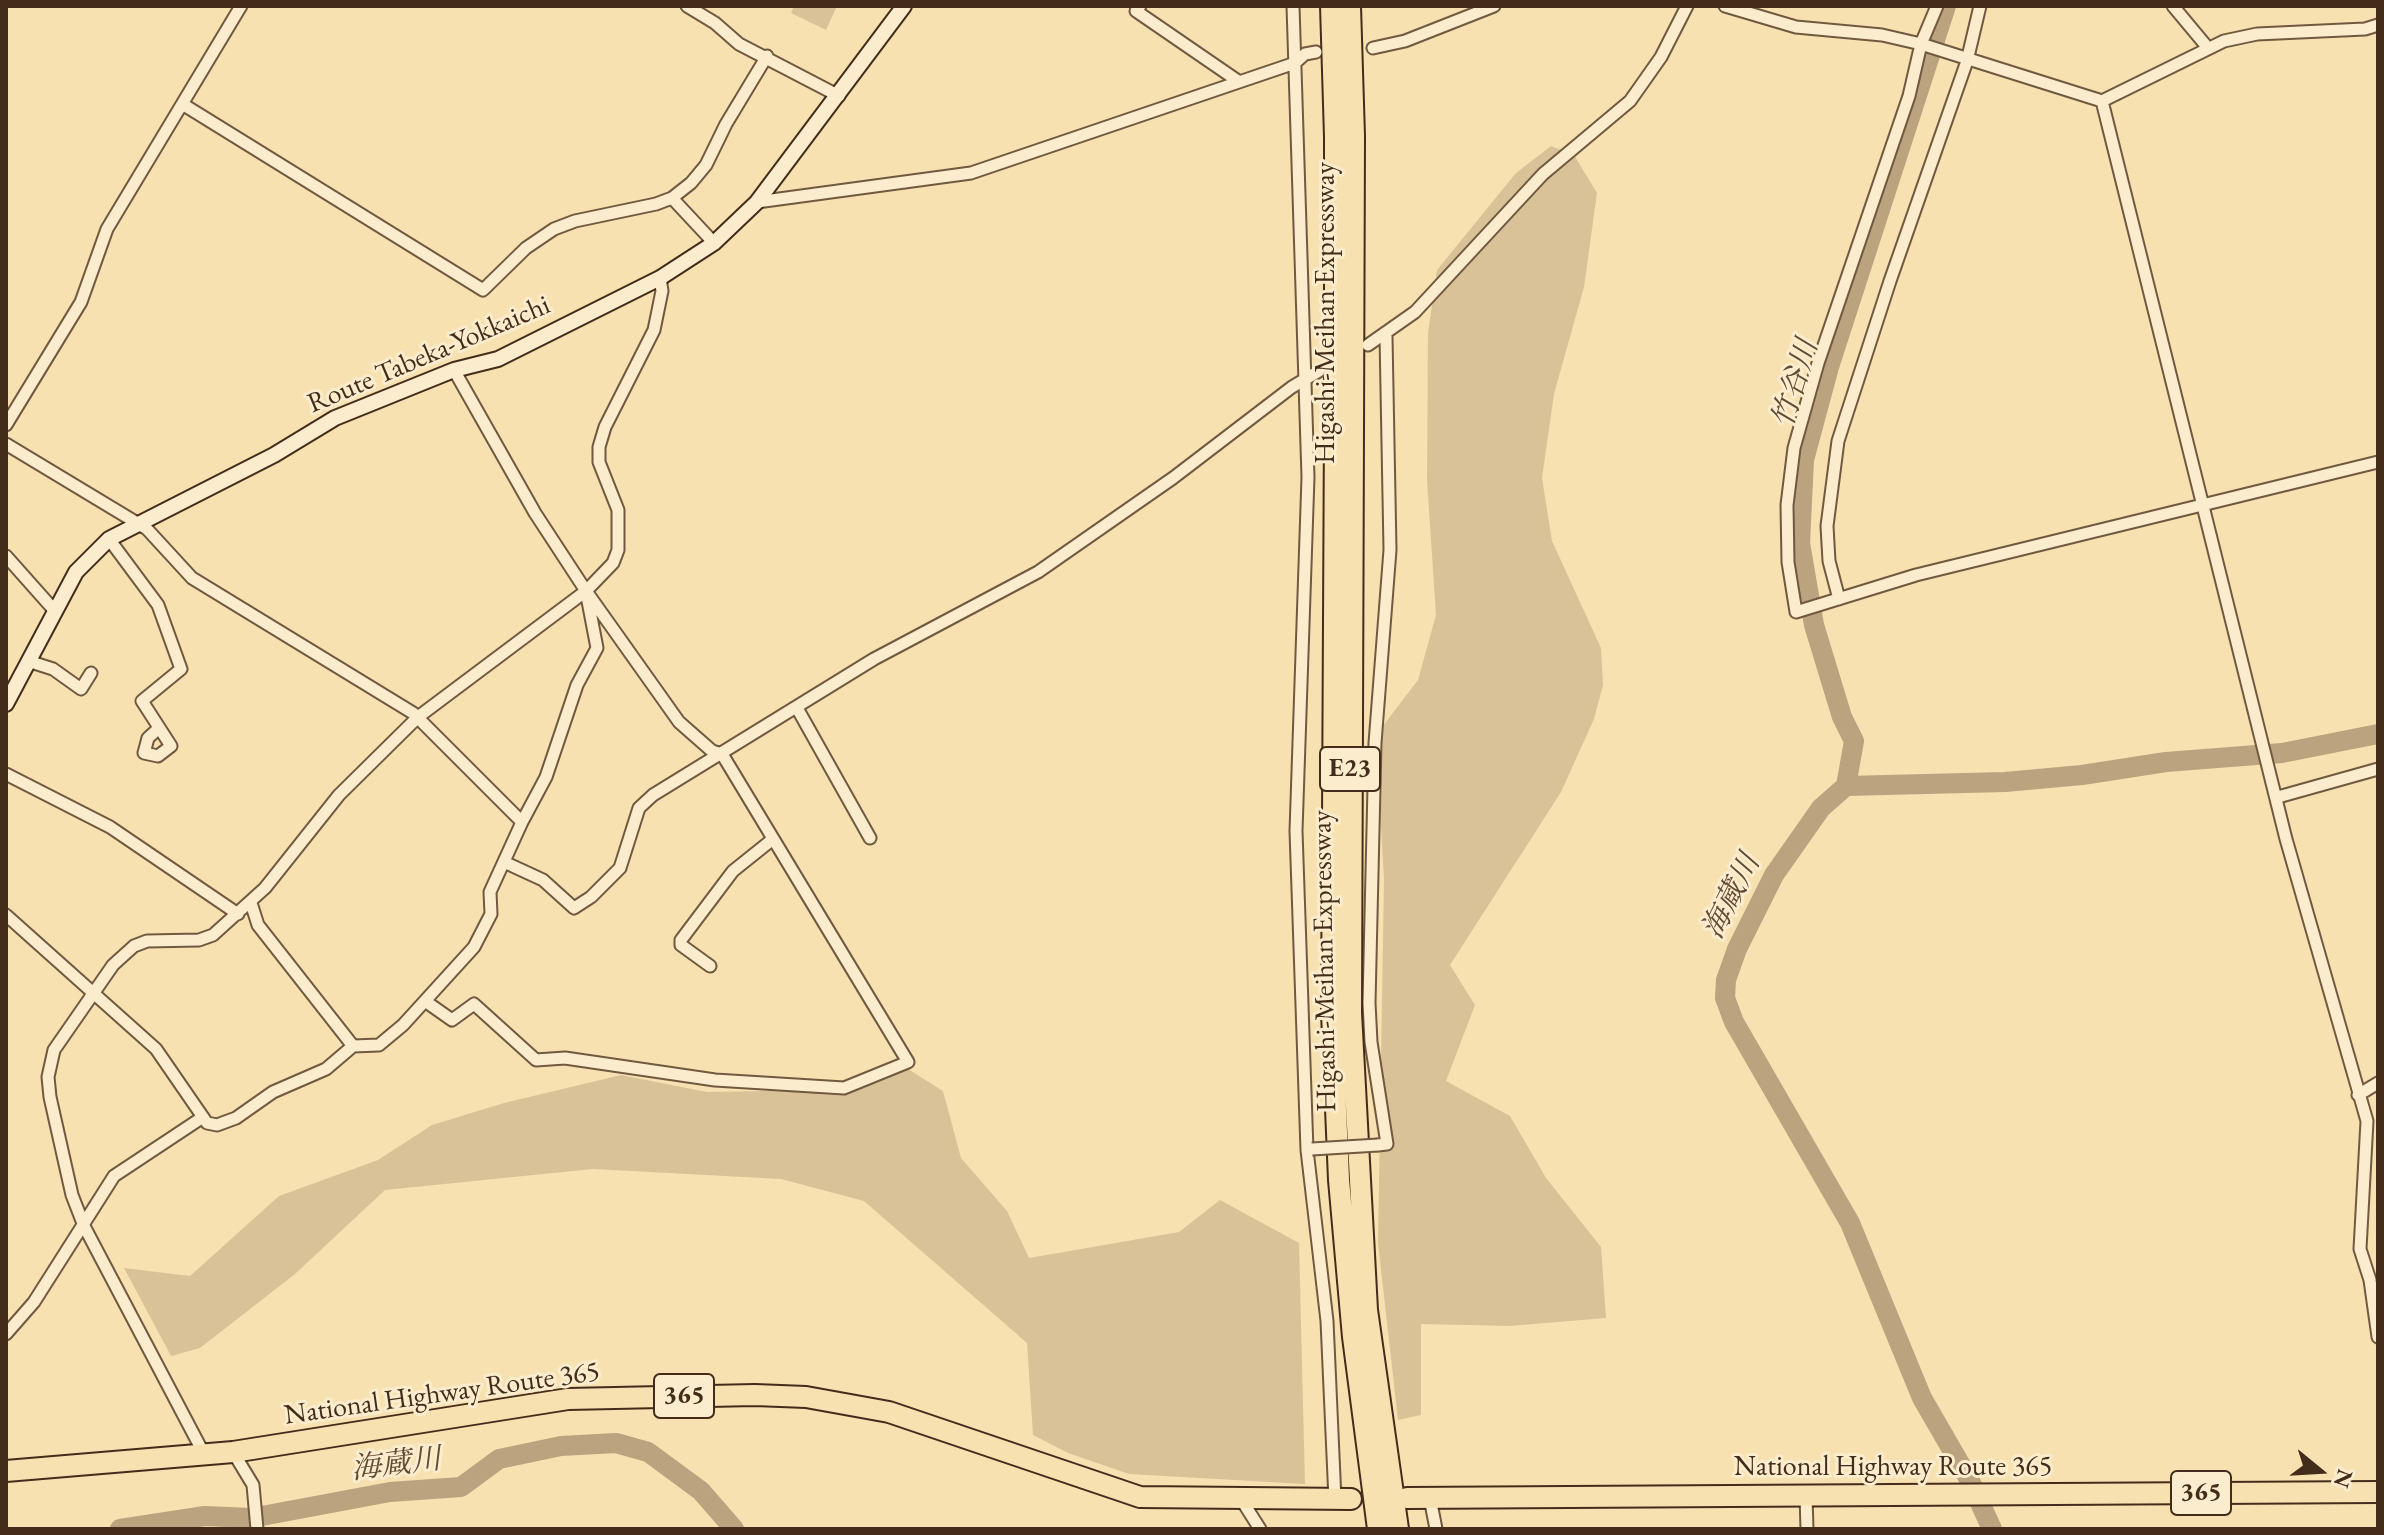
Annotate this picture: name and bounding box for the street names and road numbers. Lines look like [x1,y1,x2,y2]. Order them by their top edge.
street label: Higashi-Meihan Expressway [1309,162,1343,464]
street label: Route Tabeka-Yokkaichi [303,289,555,421]
road number: E23 [1320,747,1380,791]
street label: Higashi-Meihan Expressway [1306,810,1344,1112]
street label: National Highway Route 365 [282,1355,602,1433]
road number: 365 [654,1374,714,1418]
street label: National Highway Route 365 [1734,1450,2052,1484]
road number: 365 [2171,1471,2231,1515]

